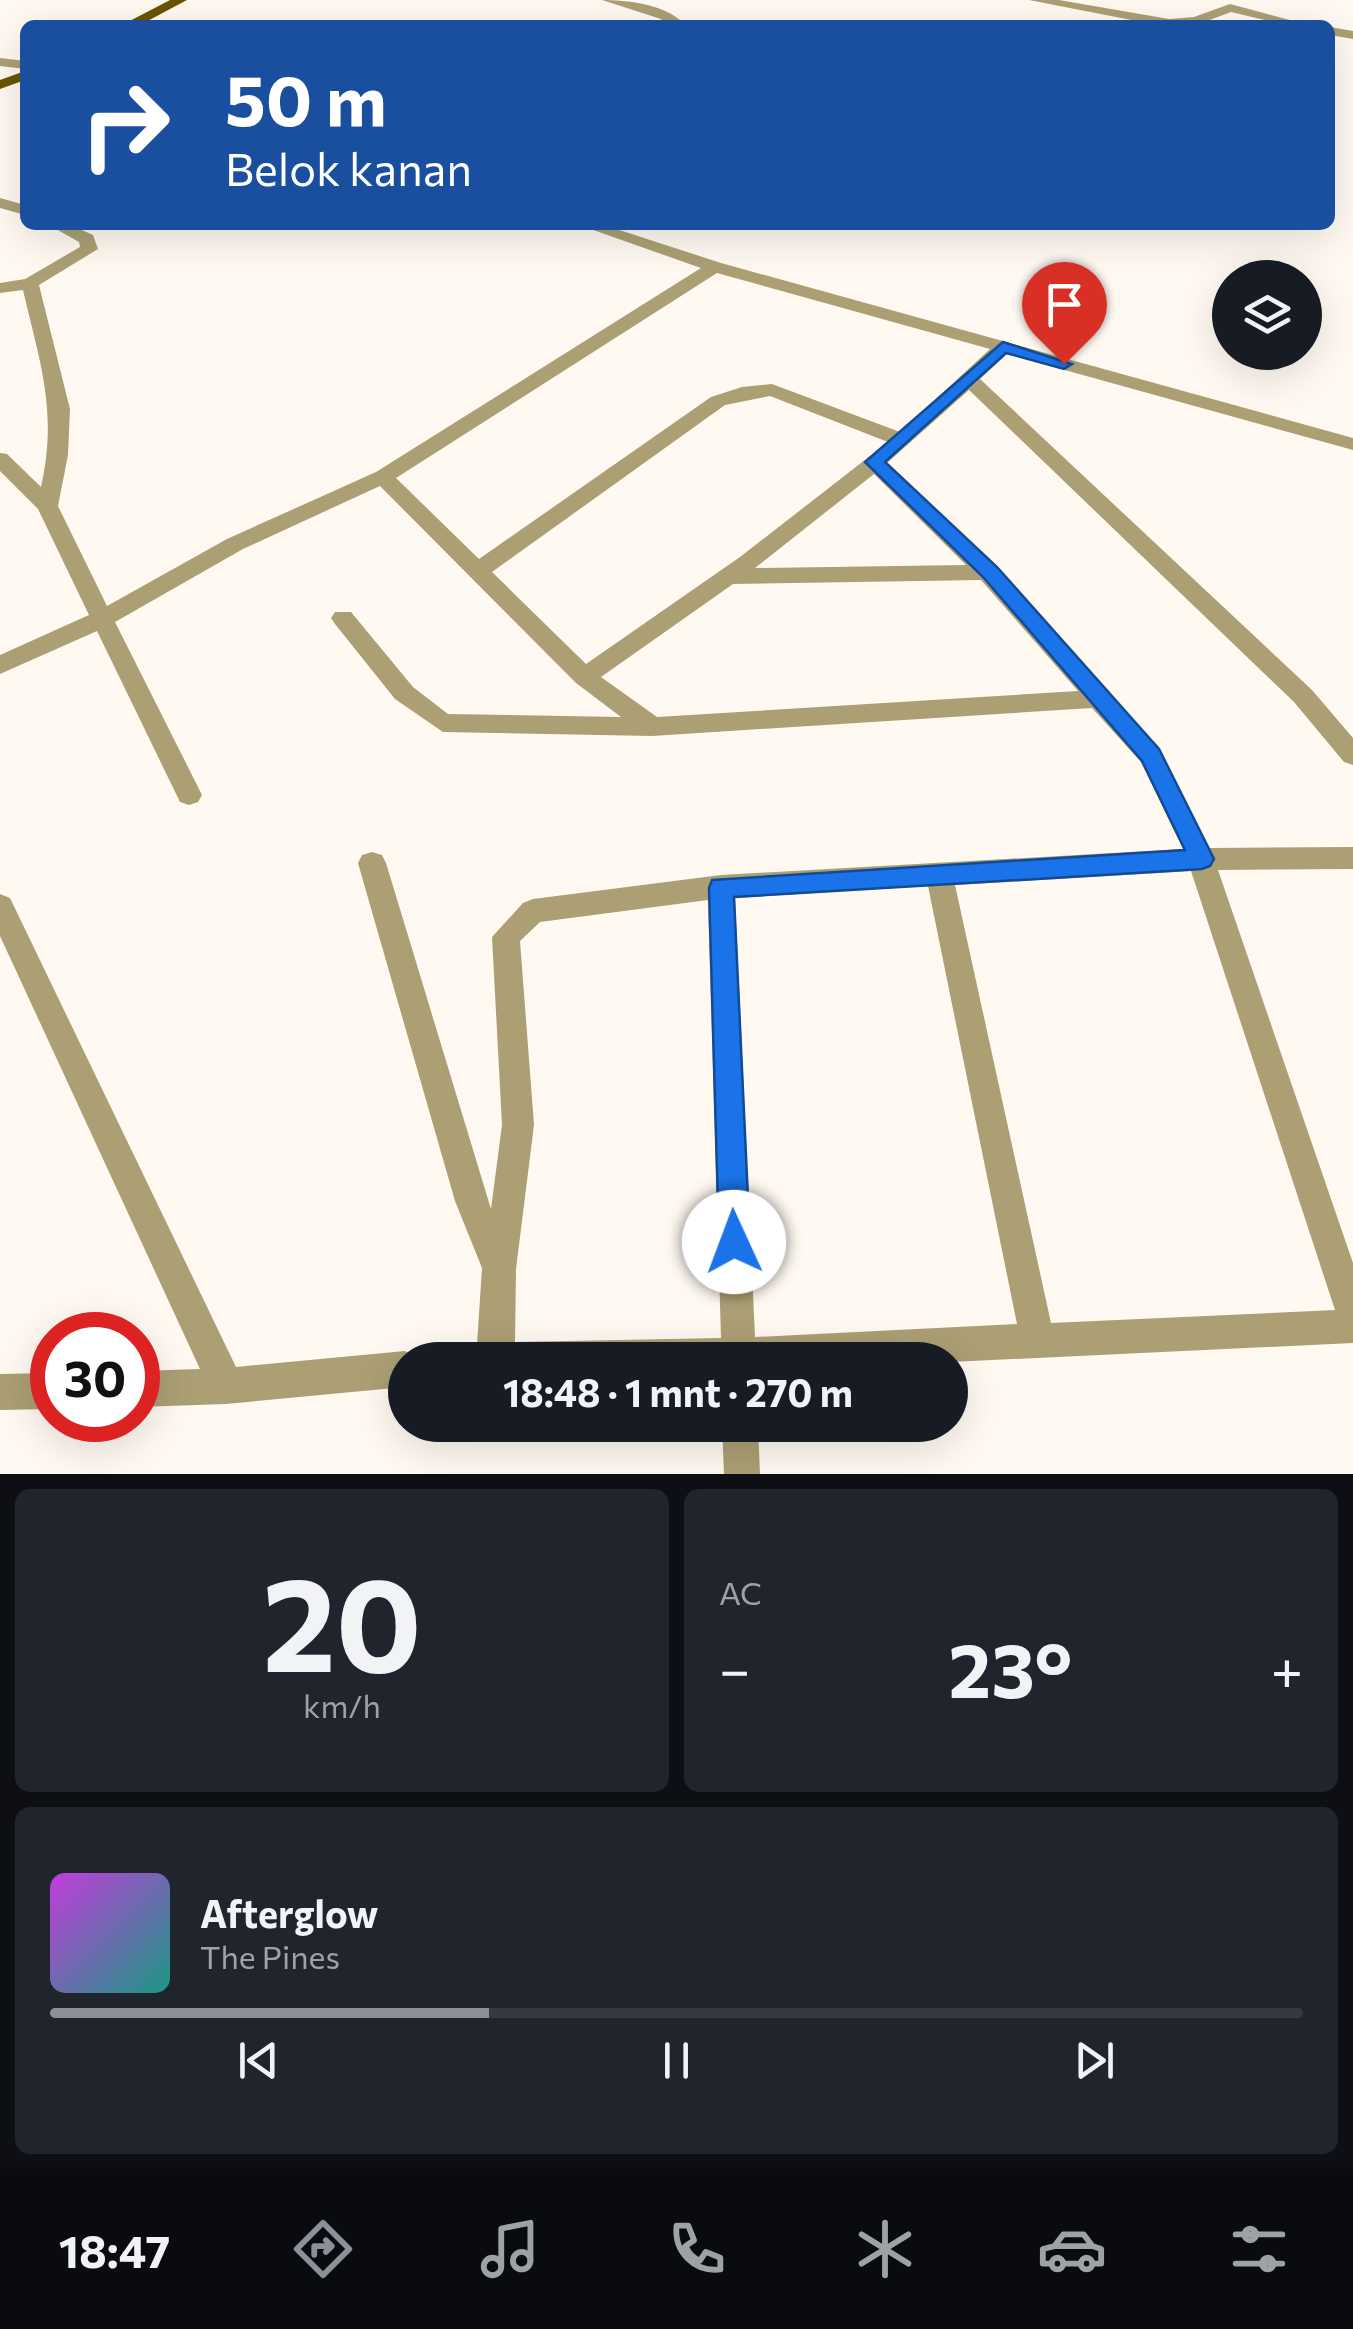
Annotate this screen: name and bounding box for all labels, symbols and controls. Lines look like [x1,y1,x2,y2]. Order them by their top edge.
text: 50 m [225,55,387,140]
icon: right [60,60,190,190]
text: Belok kanan [225,140,472,195]
map controls [1212,260,1322,370]
button: layers [1212,260,1322,370]
pin [1022,262,1107,365]
icon: arrive [1037,277,1092,332]
position arrow [682,1190,786,1294]
speed limit sign: 30 [30,1312,160,1442]
text: 18:48 · 1 mnt · 270 m [503,1368,853,1415]
text: 20 [262,1540,422,1699]
text: AC [719,1572,762,1612]
text: 23° [949,1622,1072,1713]
text: − [719,1634,750,1701]
text: + [1271,1634,1303,1701]
text: km/h [303,1685,381,1725]
text: Afterglow [200,1889,378,1936]
text: The Pines [200,1936,340,1976]
icon: previous [231,2033,286,2088]
icon: pause [649,2033,704,2088]
icon: next [1067,2033,1122,2088]
icon: directions [288,2214,358,2284]
icon: music [475,2214,545,2284]
icon: phone [662,2214,732,2284]
icon: climate [850,2214,920,2284]
icon: car [1037,2214,1107,2284]
icon: filters [1224,2214,1294,2284]
text: 18:47 [59,2222,170,2277]

